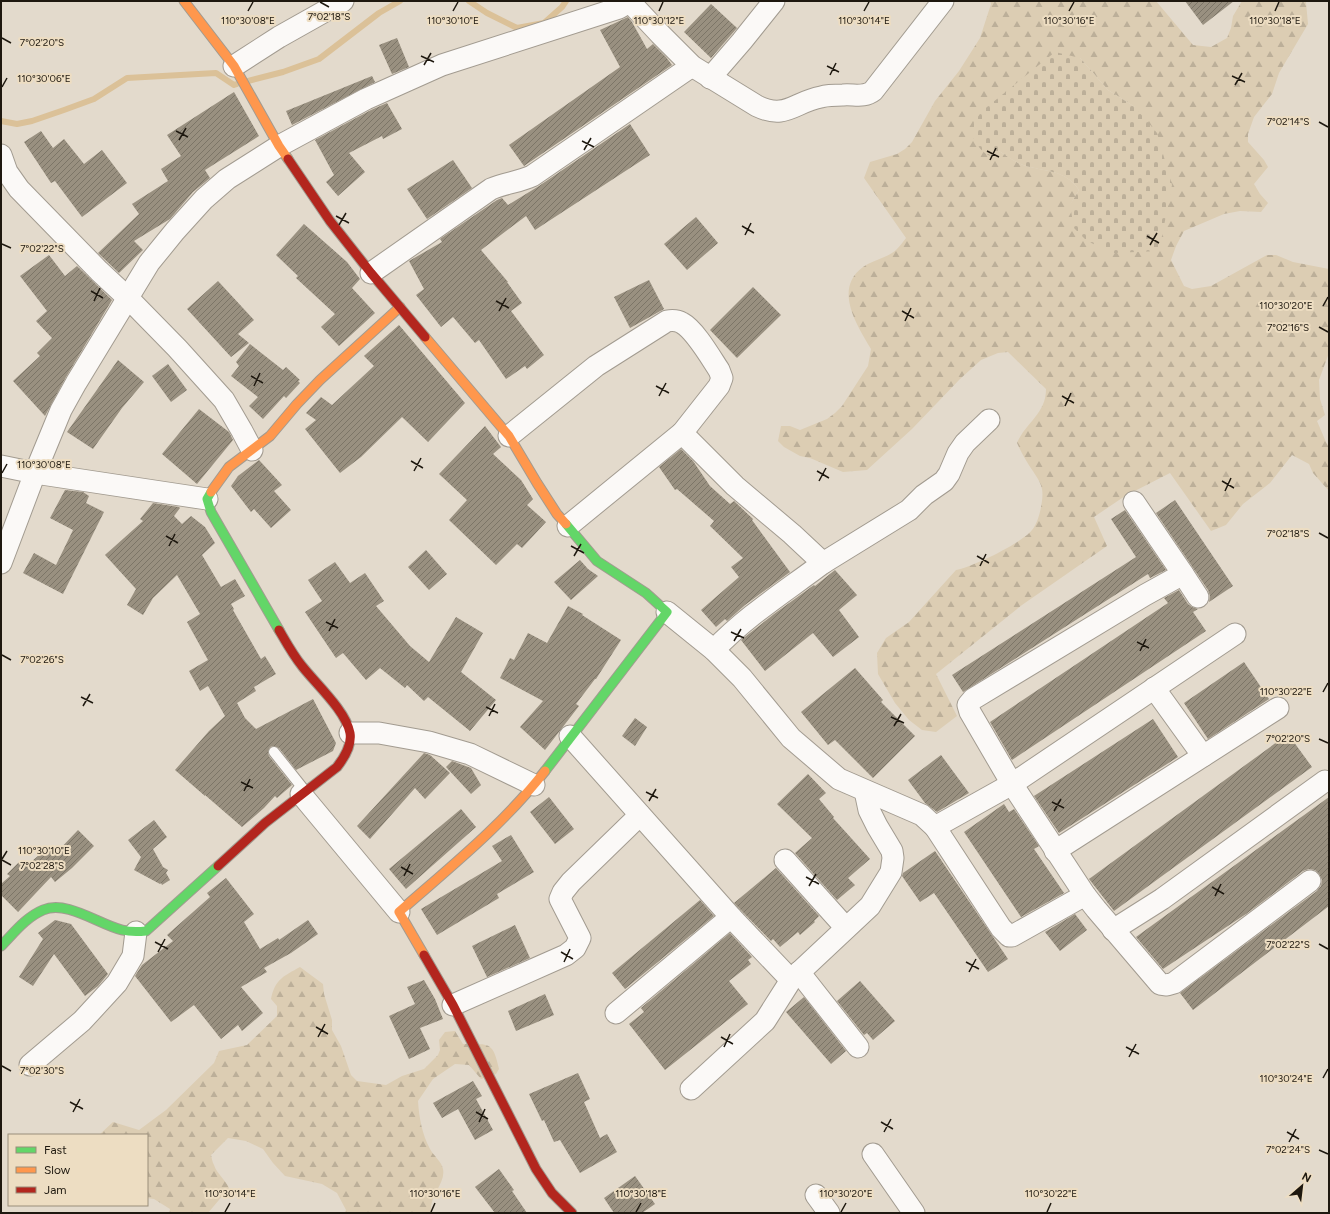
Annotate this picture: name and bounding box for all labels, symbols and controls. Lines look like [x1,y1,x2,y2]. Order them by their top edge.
text: 7°02'18"S [308,10,350,23]
text: 110°30'08"E [221,14,275,27]
text: 110°30'10"E [427,14,479,27]
text: 110°30'12"E [633,14,685,27]
text: 110°30'14"E [838,14,890,27]
text: 110°30'16"E [1043,14,1095,27]
text: 110°30'18"E [1249,14,1301,27]
text: 7°02'20"S [20,36,64,49]
text: 110°30'06"E [17,72,71,85]
text: 7°02'14"S [1267,115,1309,128]
text: 7°02'22"S [20,242,64,255]
text: 110°30'20"E [1259,299,1313,312]
text: 7°02'16"S [1267,321,1309,334]
text: 110°30'08"E [17,458,71,471]
text: 7°02'18"S [1267,527,1309,540]
text: 7°02'26"S [20,653,64,666]
text: 110°30'22"E [1260,685,1312,698]
text: 7°02'20"S [1266,732,1310,745]
text: 110°30'10"E [18,844,70,857]
text: 7°02'28"S [20,859,64,872]
text: 7°02'22"S [1266,938,1310,951]
text: 7°02'30"S [20,1064,64,1077]
text: 110°30'24"E [1259,1072,1313,1085]
legend [8,1134,148,1206]
text: Fast [44,1143,67,1157]
text: 7°02'24"S [1266,1143,1310,1156]
text: Slow [44,1163,71,1177]
north arrow [1282,1166,1322,1206]
text: N [1300,1170,1313,1185]
text: Jam [44,1183,67,1197]
text: 110°30'14"E [204,1187,256,1200]
text: 110°30'16"E [409,1187,461,1200]
text: 110°30'18"E [615,1187,667,1200]
text: 110°30'20"E [819,1187,873,1200]
text: 110°30'22"E [1025,1187,1077,1200]

